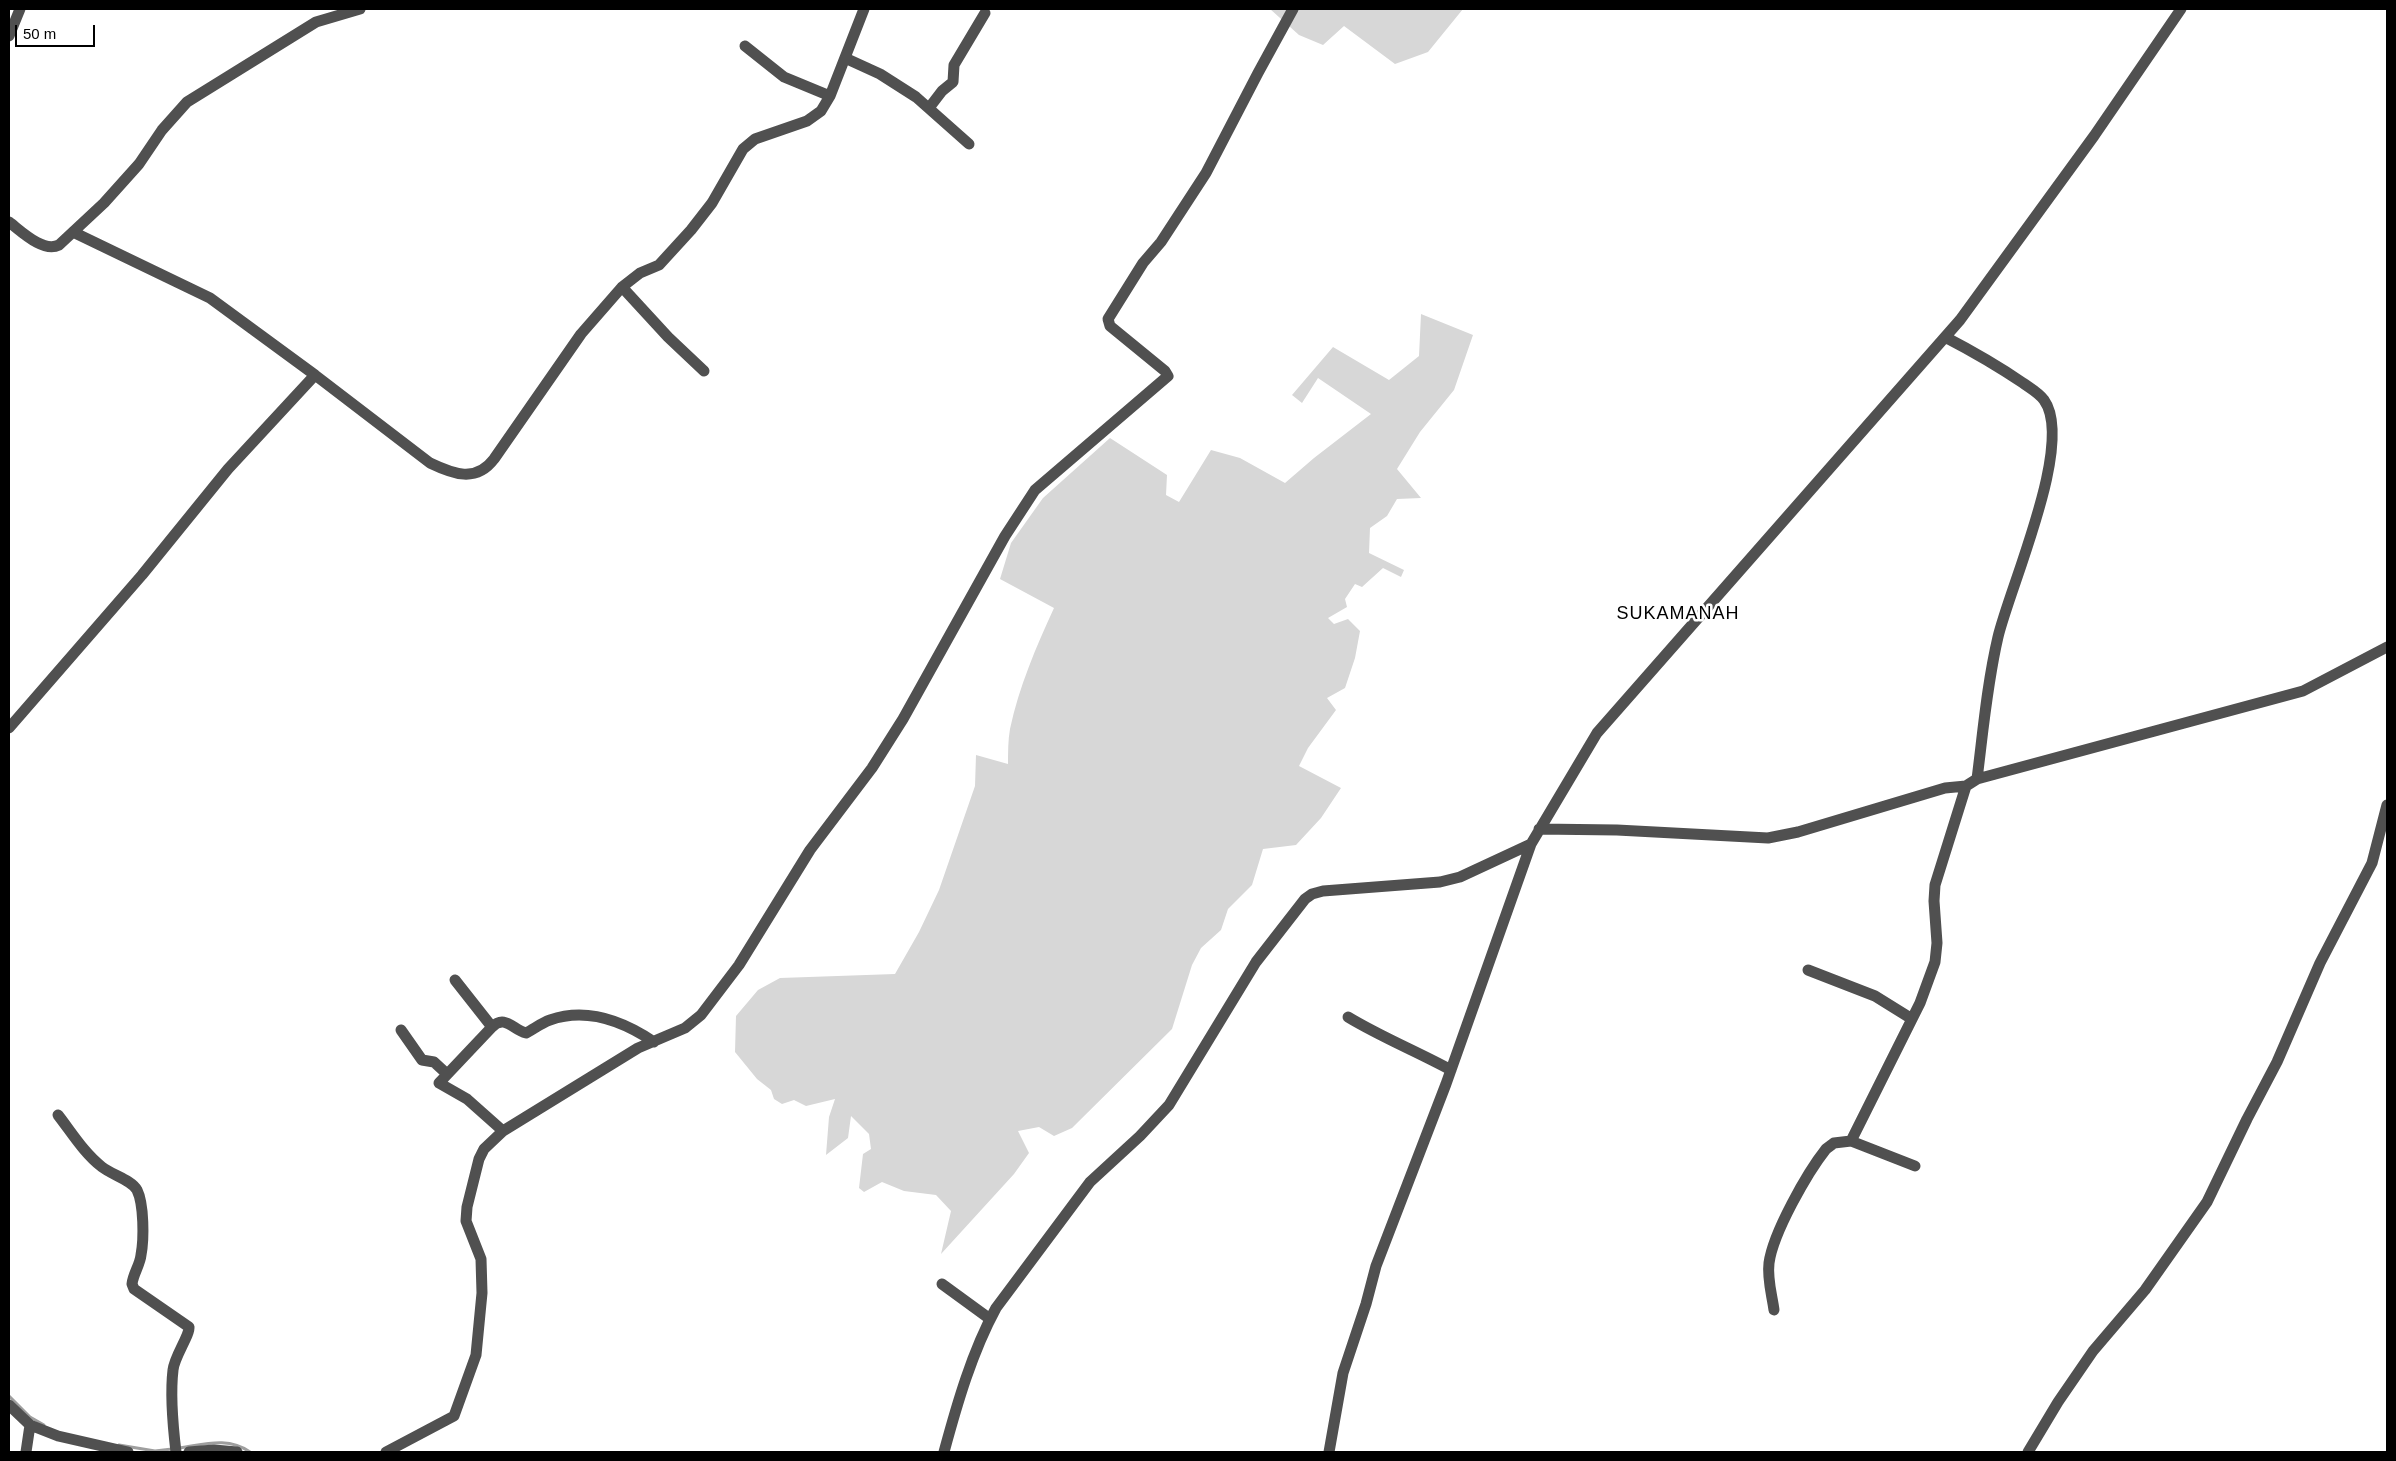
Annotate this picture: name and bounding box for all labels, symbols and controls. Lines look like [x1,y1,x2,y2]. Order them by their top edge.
scale bar [18,15,98,47]
text: 50 m [23,25,56,42]
district label: SUKAMANAH [1615,603,1741,625]

